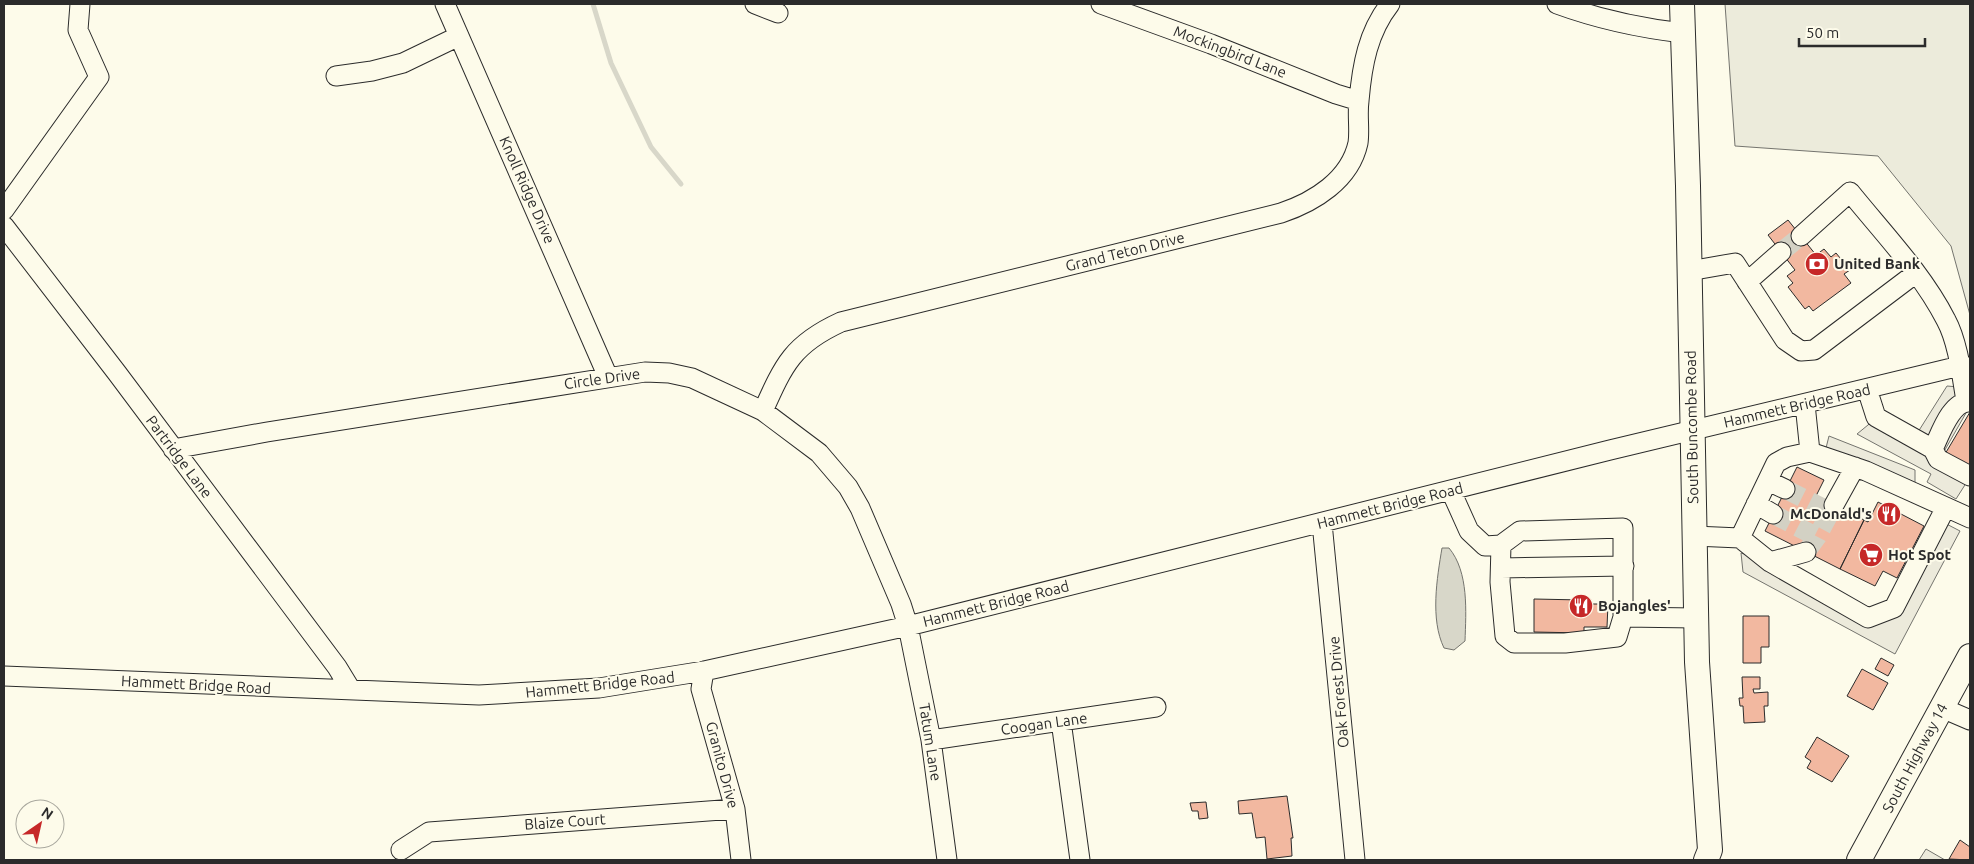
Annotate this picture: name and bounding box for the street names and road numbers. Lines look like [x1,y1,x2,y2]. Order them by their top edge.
street label: Mockingbird Lane [1171,22,1289,81]
street label: Knoll Ridge Drive [496,134,559,246]
street label: Grand Teton Drive [1064,228,1186,275]
street label: South Buncombe Road [1682,350,1701,504]
street label: Circle Drive [563,365,641,392]
street label: Hammett Bridge Road [1722,380,1872,431]
street label: Partridge Lane [143,412,216,501]
street label: Hammett Bridge Road [1315,479,1465,532]
street label: Hammett Bridge Road [921,577,1071,630]
street label: Oak Forest Drive [1325,635,1352,749]
street label: Hammett Bridge Road [524,668,675,701]
street label: Hammett Bridge Road [121,672,271,697]
street label: South Highway 14 [1879,700,1951,815]
street label: Tatum Lane [916,702,945,782]
street label: Coogan Lane [1000,709,1088,738]
street label: Granito Drive [703,720,742,810]
street label: Blaize Court [524,810,606,833]

